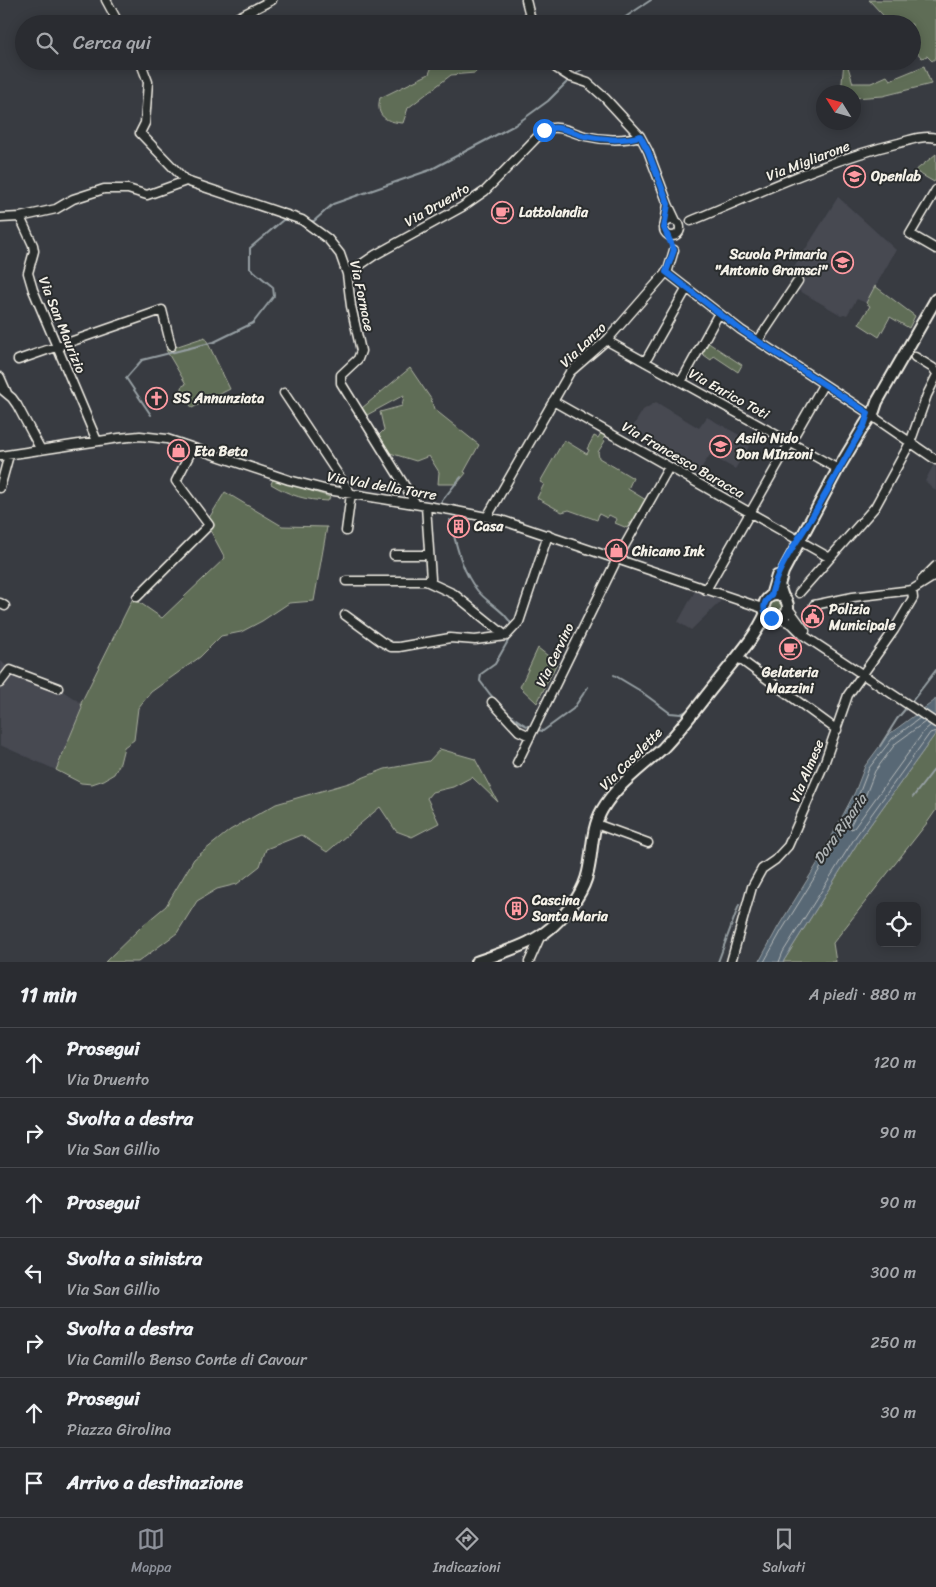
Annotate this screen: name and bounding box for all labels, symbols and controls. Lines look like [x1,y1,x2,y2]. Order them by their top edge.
search box [15,15,921,70]
text: Cerca qui [73,26,151,59]
icon: search [33,29,61,57]
north arrow [816,85,861,130]
route start [533,119,556,142]
street label: Via Migliarone [762,134,854,188]
school or university icon: Openlab [843,164,867,188]
place label: Openlab [870,164,921,189]
street label: Via Druento [400,176,474,234]
cafe icon: Lattolandia [491,200,515,224]
place label: Lattolandia [519,200,589,225]
place label: Scuola Primaria "Antonio Gramsci" [715,242,828,283]
school or university icon: Scuola Primaria "Antonio Gramsci" [831,250,855,274]
street label: Via Fornace [342,258,382,334]
street label: Via San Maurizio [31,273,93,377]
street label: Via Lanzo [554,316,612,374]
street label: Via Enrico Toti [684,361,775,427]
church icon: SS Annunziata [145,386,169,410]
place label: SS Annunziata [172,386,264,411]
street label: Via Francesco Baracca [617,414,750,506]
place label: Asilo Nido Don MInzoni [735,426,814,467]
school or university icon: Asilo Nido Don MInzoni [708,434,732,458]
shop icon: Eta Beta [166,439,190,463]
place label: Eta Beta [194,439,249,464]
street label: Via Val della Torre [325,464,439,508]
building icon: Casa [446,514,470,538]
place label: Casa [473,514,504,539]
shop icon: Chicano Ink [604,539,628,563]
place label: Chicano Ink [631,539,705,564]
place label: Polizia Municipale [828,597,897,638]
public building icon: Polizia Municipale [801,605,825,629]
route end [760,607,783,630]
street label: Via Cervino [529,618,581,692]
cafe icon: Gelateria Mazzini [778,637,802,661]
place label: Gelateria Mazzini [761,660,819,701]
street label: Via Caselette [593,721,669,797]
street label: Via Almese [783,736,831,806]
water label: Dora Riparia [806,787,875,870]
place label: Cascina Santa Maria [531,888,609,929]
building icon: Cascina Santa Maria [504,896,528,920]
map controls [876,902,921,947]
button: locate [876,902,921,947]
text: 11 min [20,976,77,1014]
text: A piedi · 880 m [809,980,916,1009]
text: Prosegui [67,1032,140,1065]
text: 120 m [873,1048,916,1077]
icon: ahead [20,1049,48,1077]
text: Via Druento [67,1065,149,1094]
text: Svolta a destra [67,1102,193,1135]
text: 90 m [880,1118,916,1147]
icon: right [20,1119,48,1147]
text: Via San Gillio [67,1135,160,1164]
text: Prosegui [67,1186,140,1219]
text: 90 m [880,1188,916,1217]
icon: ahead [20,1189,48,1217]
text: Svolta a sinistra [67,1242,202,1275]
text: 300 m [871,1258,916,1287]
icon: left [20,1259,48,1287]
text: Via San Gillio [67,1275,160,1304]
text: Svolta a destra [67,1312,193,1345]
text: 250 m [870,1328,916,1357]
icon: right [20,1329,48,1357]
text: Via Camillo Benso Conte di Cavour [67,1345,307,1374]
text: Prosegui [67,1382,140,1415]
text: 30 m [881,1398,916,1427]
icon: ahead [20,1399,48,1427]
text: Piazza Girolina [67,1415,171,1444]
text: Arrivo a destinazione [67,1466,243,1499]
icon: arrive [20,1469,48,1497]
tab: Mappa [131,1525,171,1580]
tab: Indicazioni [433,1525,500,1580]
tab: Salvati [762,1525,805,1580]

